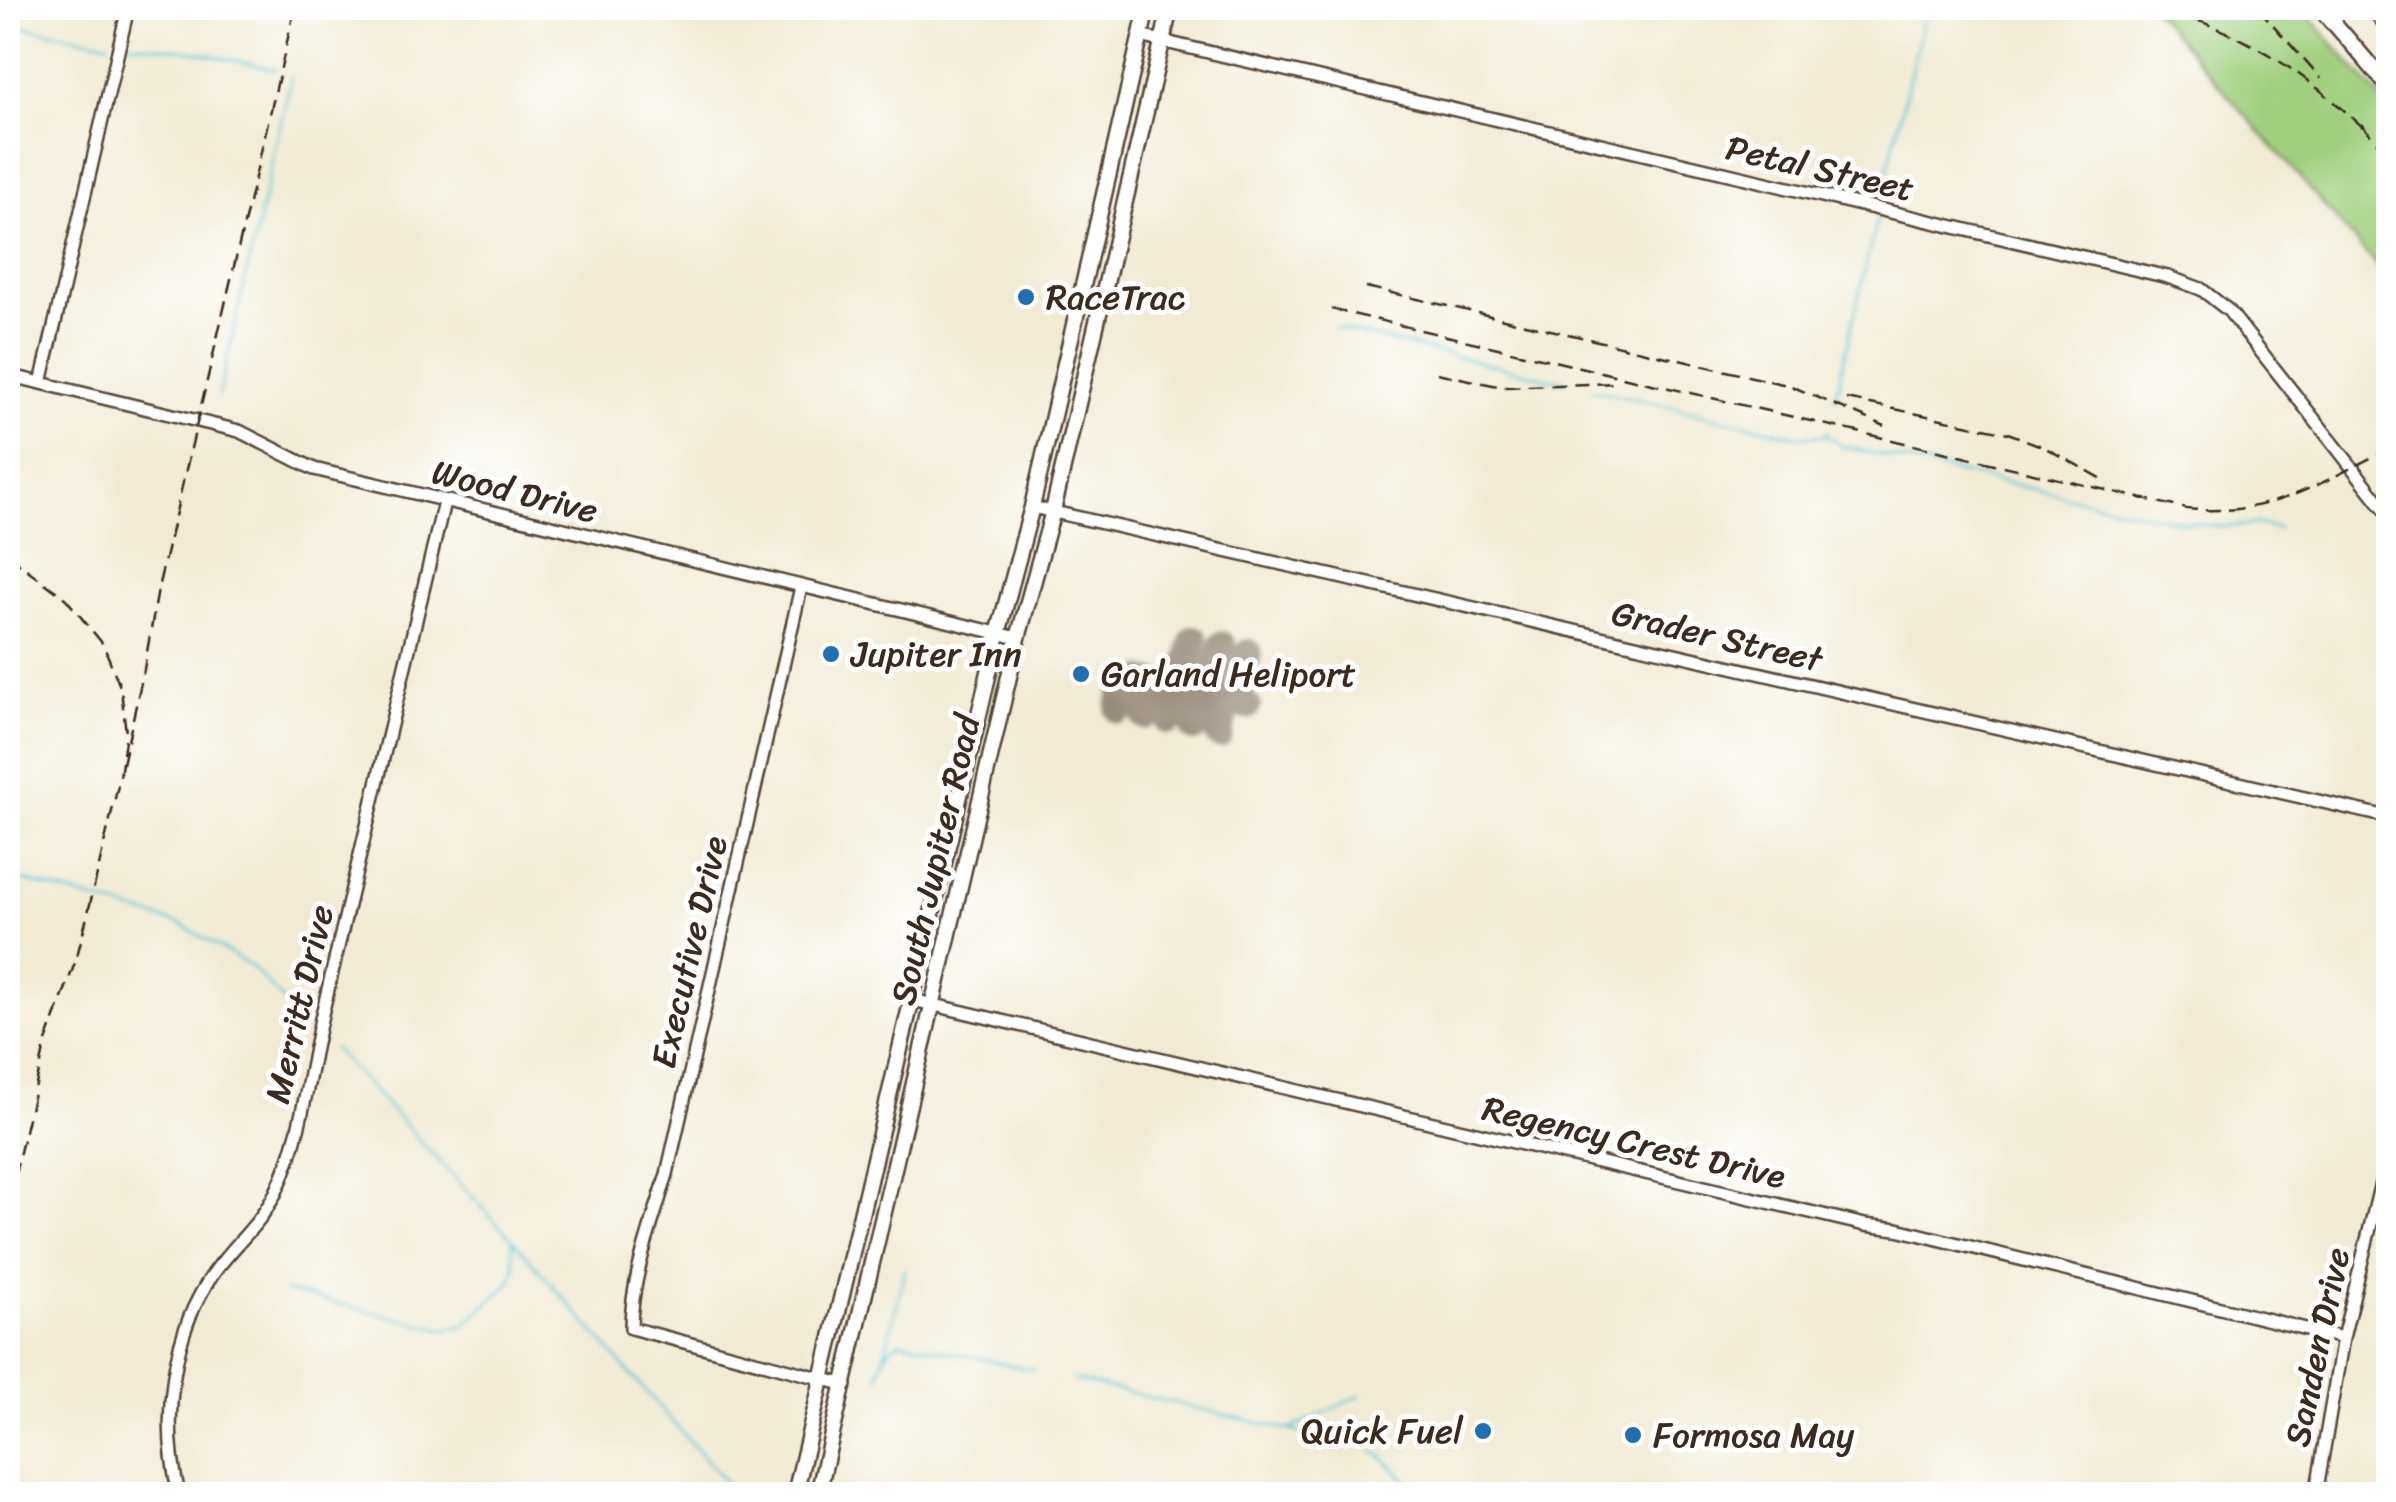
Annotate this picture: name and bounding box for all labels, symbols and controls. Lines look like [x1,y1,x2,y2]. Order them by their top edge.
street label: Petal Street [1720,116,1920,220]
place label: RaceTrac [1046,266,1186,328]
marker: RaceTrac [1015,286,1037,308]
street label: Wood Drive [425,440,605,542]
street label: Grader Street [1606,582,1830,691]
place label: Jupiter Inn [850,623,1022,685]
marker: Jupiter Inn [820,643,842,665]
place label: Garland Heliport [1101,643,1356,705]
marker: Garland Heliport [1070,663,1092,685]
street label: South Jupiter Road [872,706,999,1011]
street label: Executive Drive [632,830,746,1074]
street label: Merritt Drive [246,899,352,1109]
street label: Regency Crest Drive [1476,1077,1792,1207]
street label: Sanden Drive [2266,1242,2368,1452]
place label: Quick Fuel [1301,1400,1464,1462]
place label: Formosa May [1653,1404,1855,1466]
marker: Quick Fuel [1472,1420,1494,1442]
marker: Formosa May [1622,1424,1644,1446]

